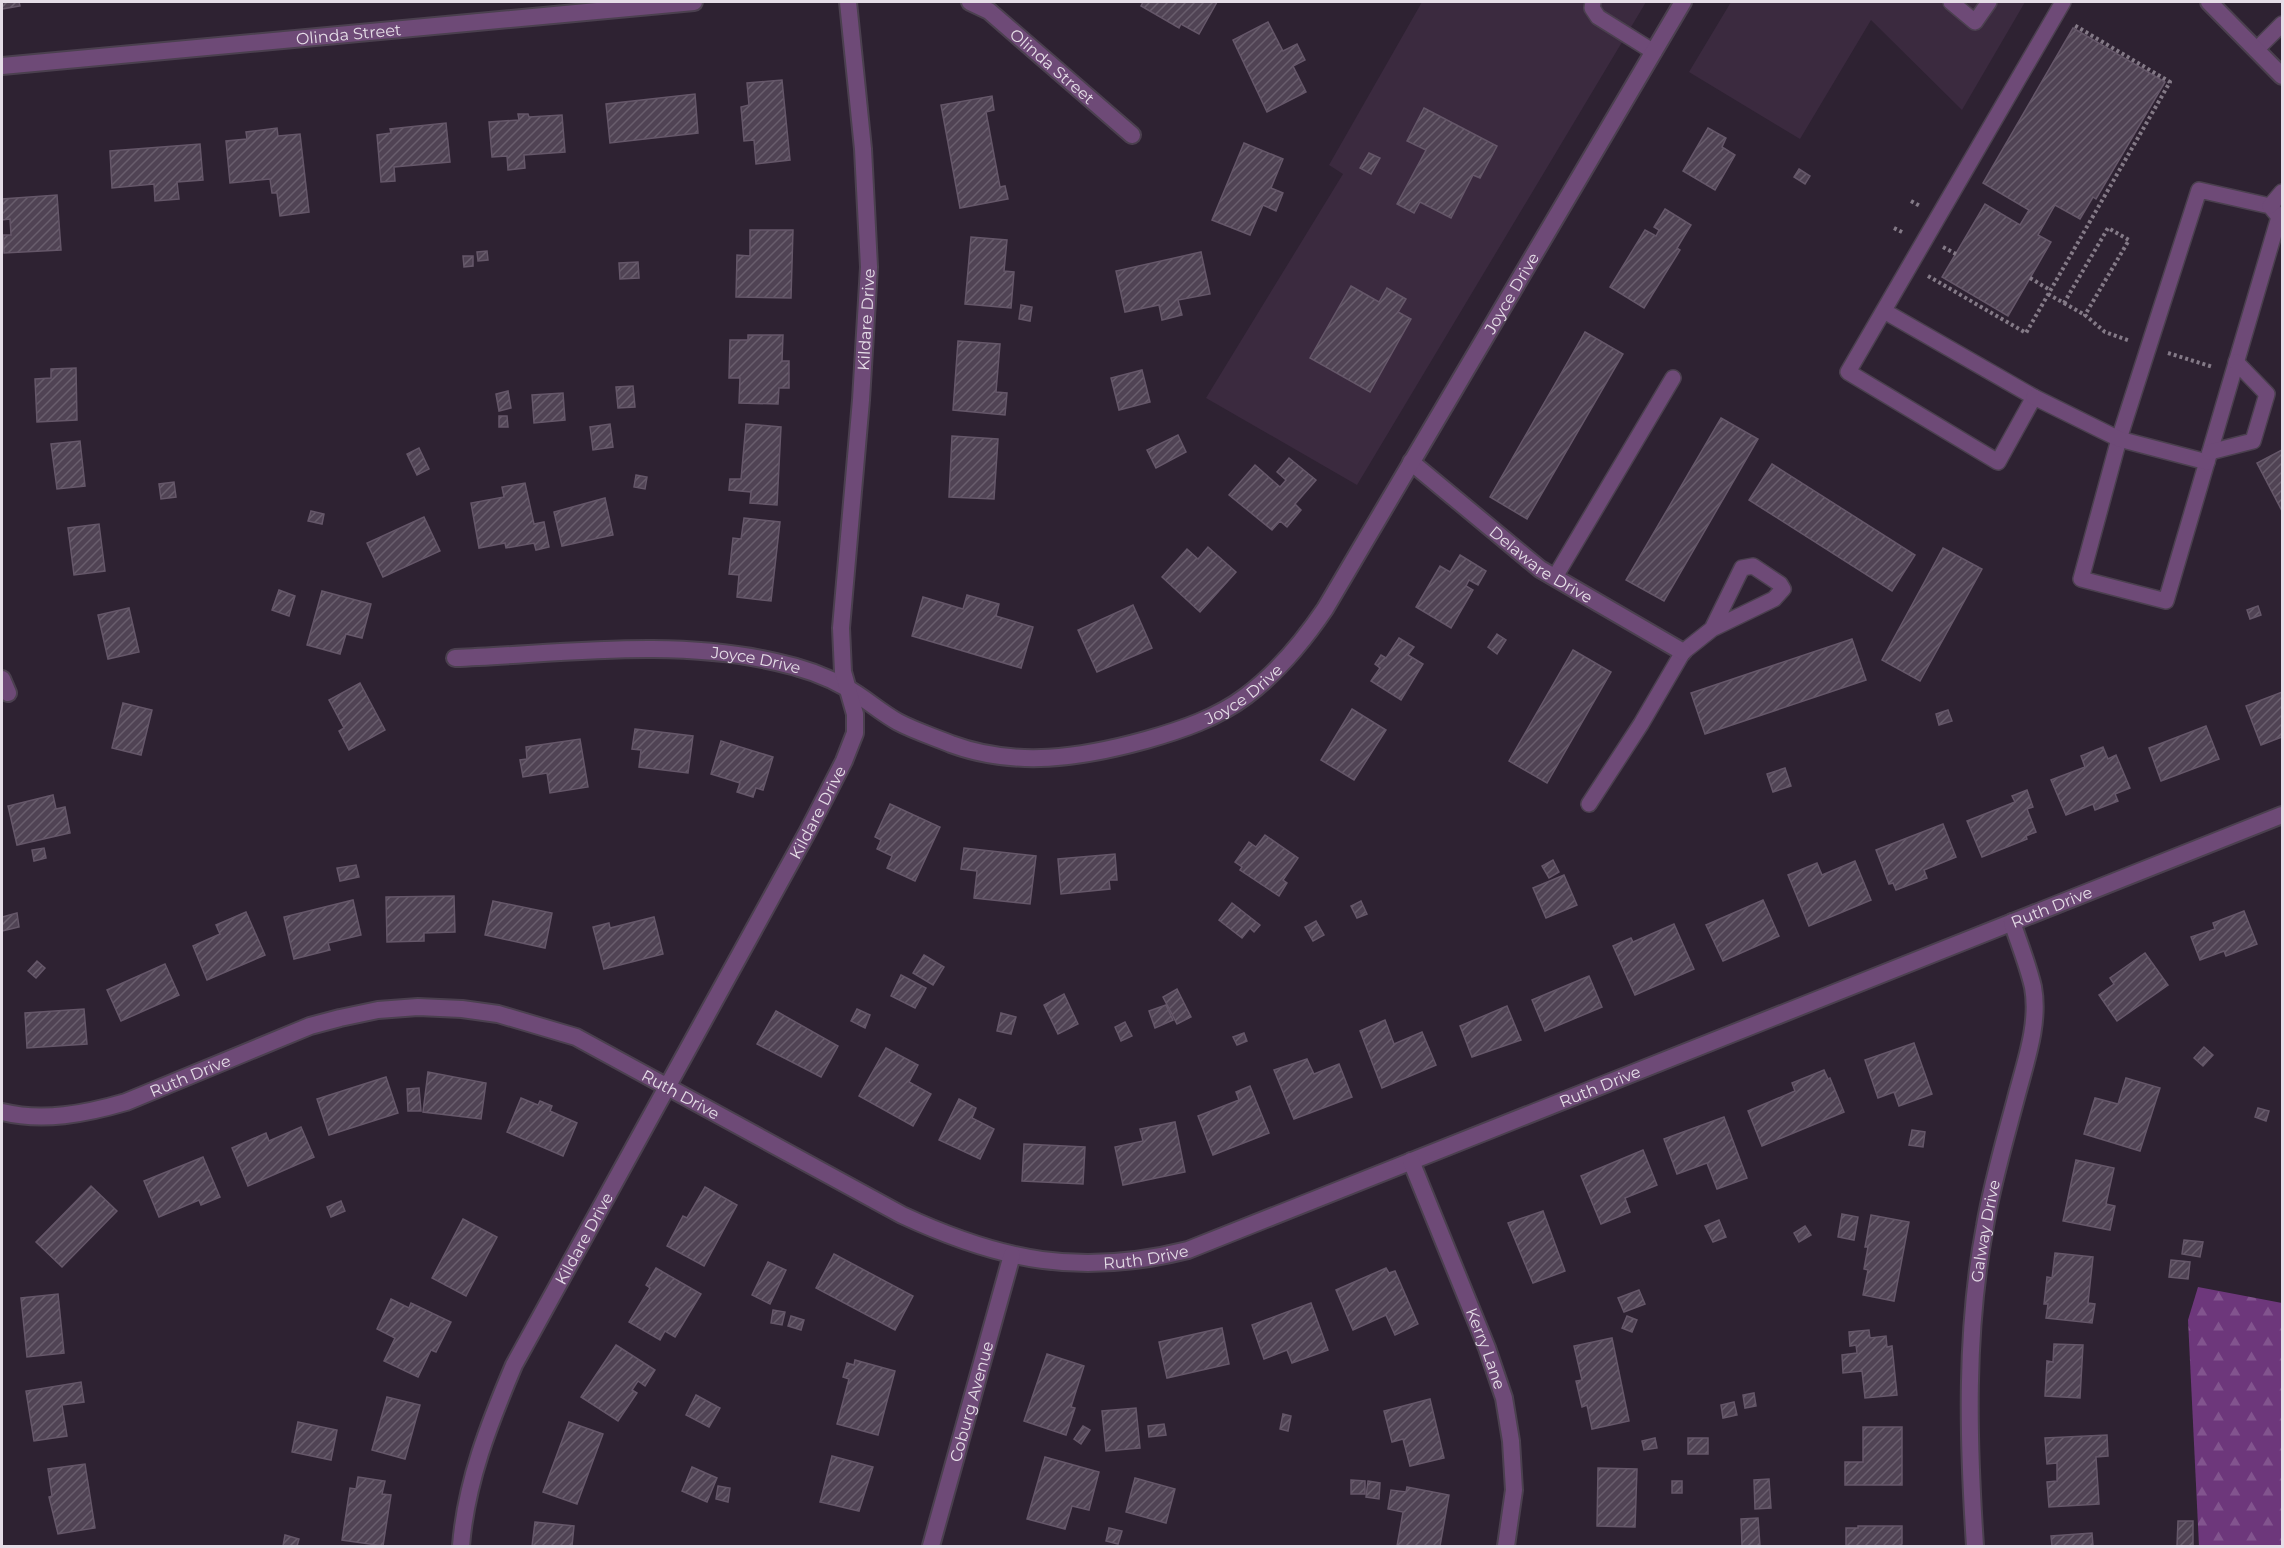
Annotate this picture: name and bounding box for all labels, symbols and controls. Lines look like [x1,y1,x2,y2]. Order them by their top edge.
street label: Olinda Street [295,20,403,48]
street label: Olinda Street [1006,24,1099,108]
street label: Joyce Drive [1480,249,1543,338]
street label: Kildare Drive [853,268,878,371]
street label: Delaware Drive [1486,522,1596,607]
street label: Joyce Drive [709,642,803,677]
street label: Joyce Drive [1201,660,1286,728]
street label: Kildare Drive [785,763,849,862]
street label: Ruth Drive [2008,882,2095,931]
street label: Ruth Drive [147,1050,233,1101]
street label: Ruth Drive [1556,1062,1643,1111]
street label: Ruth Drive [639,1065,723,1123]
street label: Galway Drive [1967,1178,2004,1283]
street label: Kildare Drive [551,1189,617,1288]
street label: Ruth Drive [1103,1241,1190,1272]
street label: Kerry Lane [1462,1305,1510,1392]
street label: Coburg Avenue [945,1339,997,1464]

